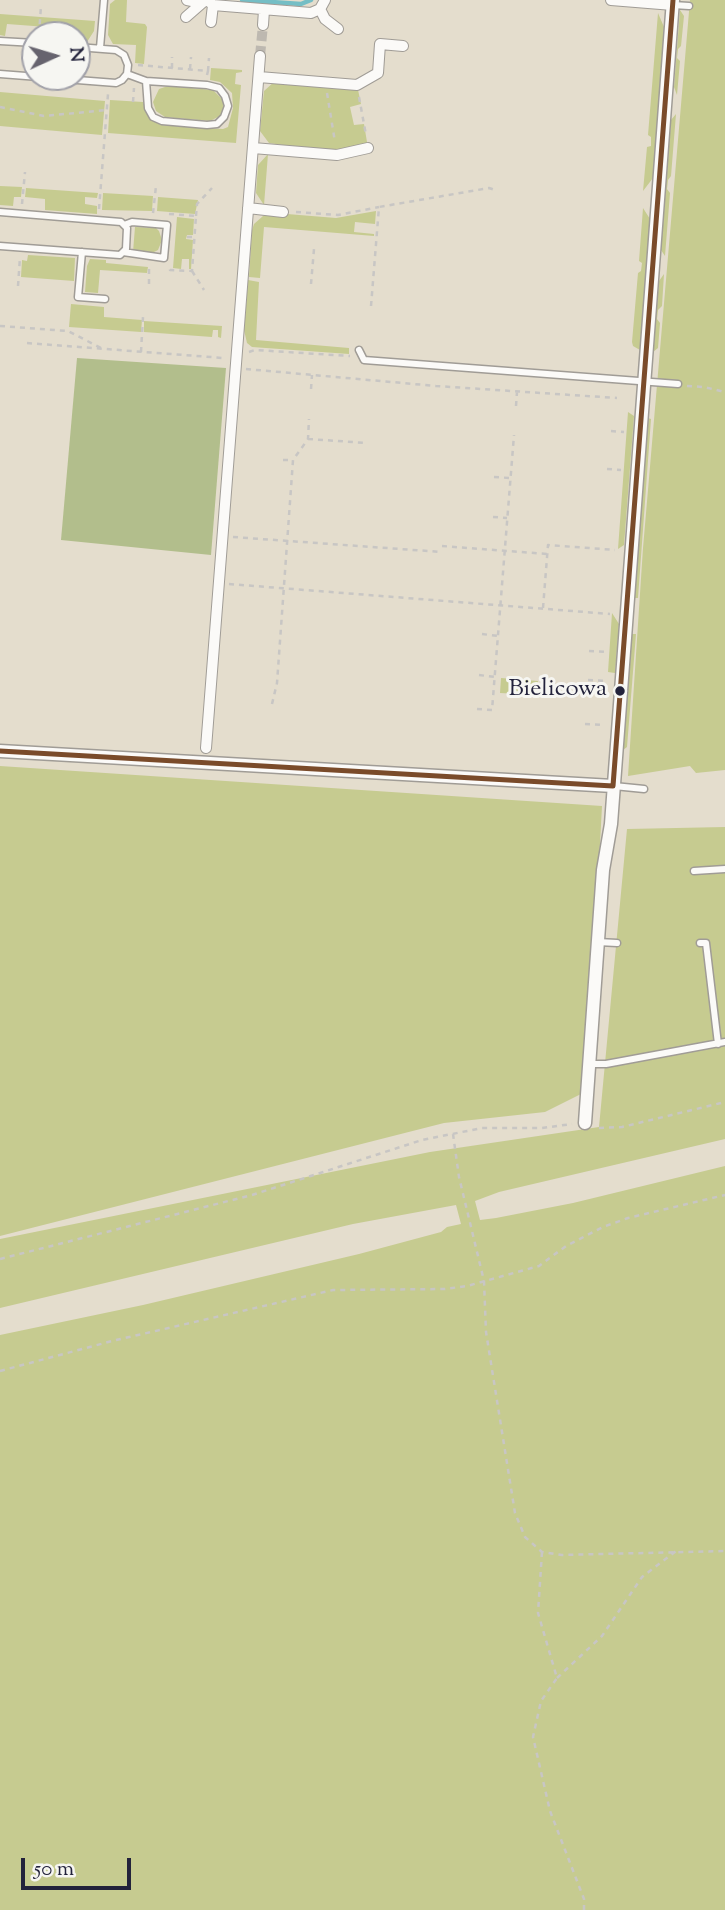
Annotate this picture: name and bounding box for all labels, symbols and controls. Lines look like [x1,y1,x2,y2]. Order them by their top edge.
north arrow [21,21,91,91]
text: N [61,46,89,63]
place label: Bielicowa [508,677,607,705]
marker: Bielicowa [613,684,627,698]
scale bar [24,1843,135,1887]
text: 50 m [34,1855,74,1885]

